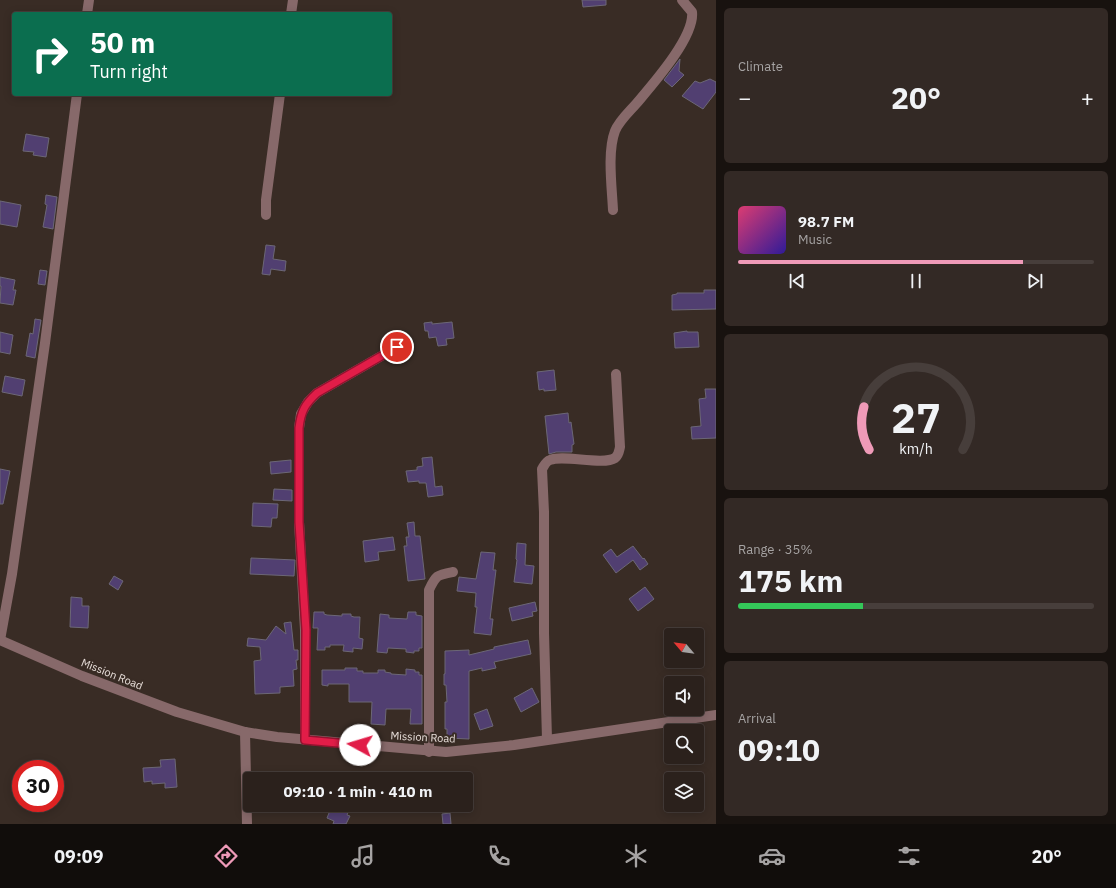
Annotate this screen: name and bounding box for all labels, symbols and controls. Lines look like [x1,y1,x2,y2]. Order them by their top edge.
text: 50 m [90,24,155,61]
icon: right [24,28,76,80]
text: Climate [738,58,783,75]
text: Turn right [90,60,168,83]
text: 20° [891,78,941,117]
text: − [738,83,751,112]
text: + [1081,83,1094,112]
text: 98.7 FM [798,212,854,231]
text: Music [798,231,832,248]
icon: previous [786,270,808,292]
icon: pause [905,270,927,292]
icon: next [1024,270,1046,292]
pin [380,330,414,364]
icon: arrive [386,336,408,358]
text: 27 [891,390,941,444]
text: km/h [899,439,933,458]
text: Range · 35% [738,541,812,558]
text: 175 km [738,561,843,600]
north arrow [664,628,704,668]
map controls [664,628,704,812]
street label: Mission Road [79,655,145,693]
button: sound [664,676,704,716]
text: Arrival [738,710,776,727]
position arrow [339,724,381,766]
button: search [664,724,704,764]
street label: Mission Road [390,728,456,746]
text: 09:10 [738,730,820,769]
speed limit sign: 30 [12,760,64,812]
button: layers [664,772,704,812]
text: 09:10 · 1 min · 410 m [284,782,432,801]
icon: directions [212,842,240,870]
icon: music [349,842,377,870]
icon: phone [485,842,513,870]
icon: climate [622,842,650,870]
icon: car [758,842,786,870]
icon: filters [895,842,923,870]
text: 09:09 [54,845,103,868]
text: 20° [1032,845,1062,868]

